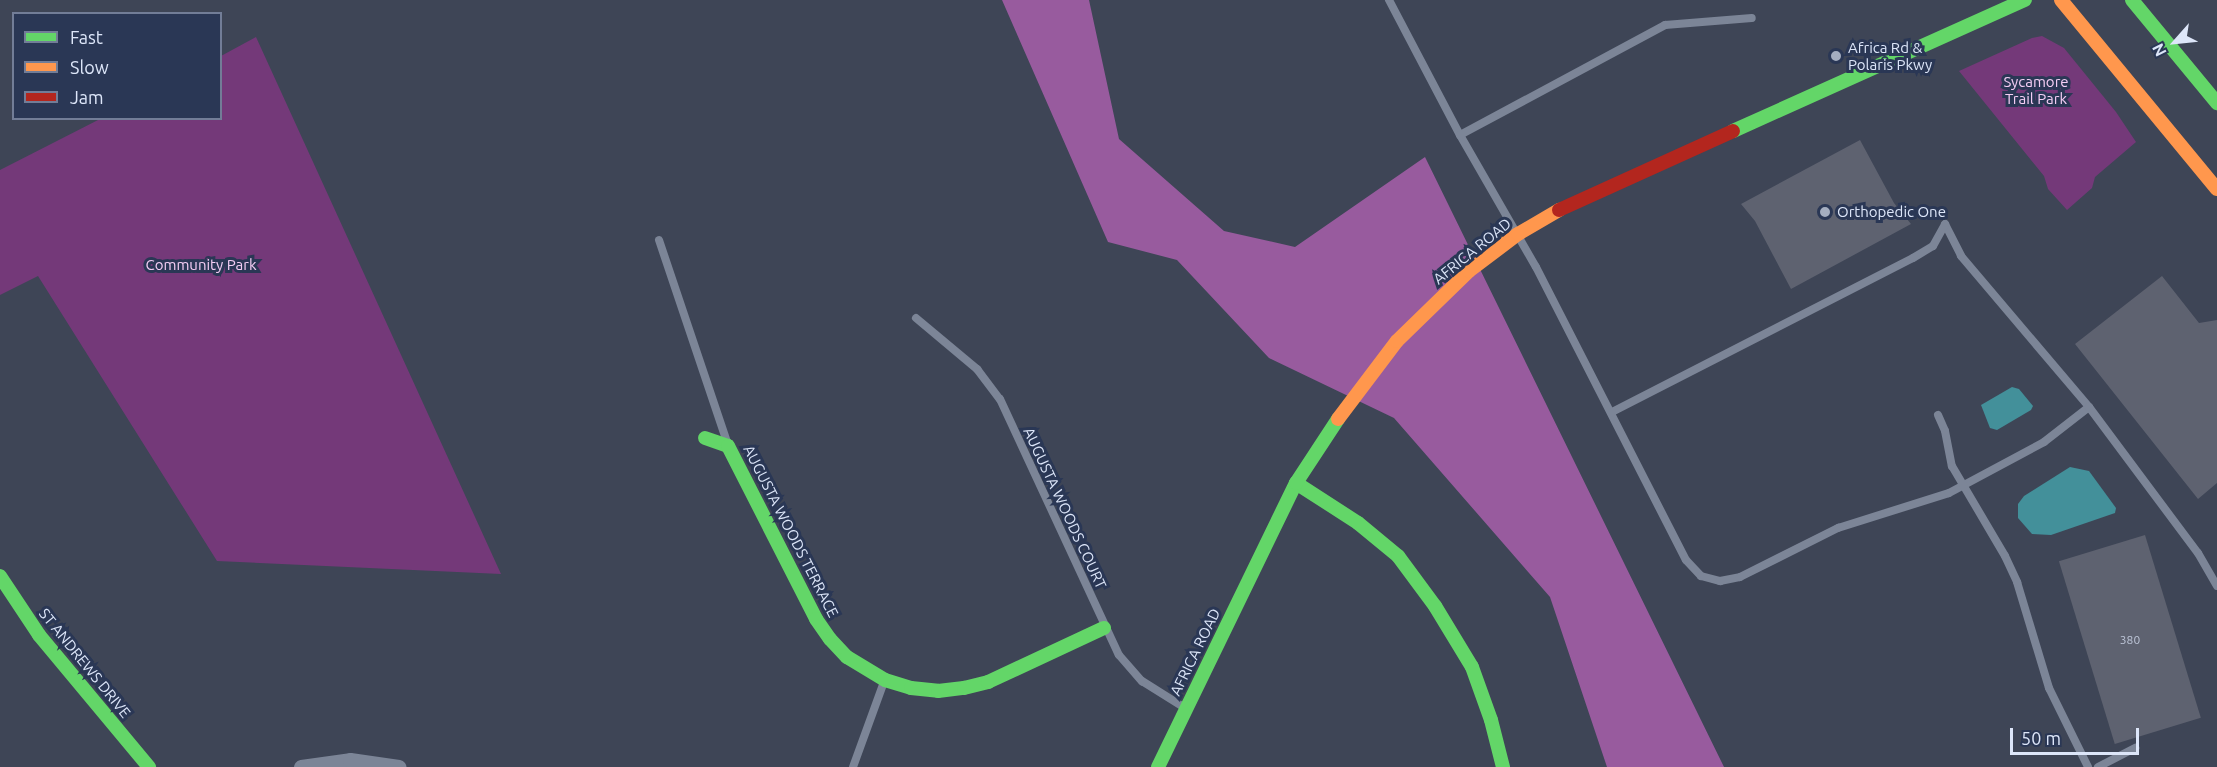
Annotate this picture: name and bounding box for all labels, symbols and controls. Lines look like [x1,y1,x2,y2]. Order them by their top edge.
legend [12,12,222,120]
north arrow [2145,12,2205,72]
text: Fast [70,27,103,47]
place label: Africa Rd & Polaris Pkwy [1848,38,1932,73]
text: N [2148,41,2170,60]
marker: Africa Rd & Polaris Pkwy [1829,49,1843,63]
text: Slow [70,57,109,77]
park label: Sycamore Trail Park [2003,72,2069,107]
text: Jam [70,87,104,107]
place label: Orthopedic One [1837,203,1946,221]
marker: Orthopedic One [1818,205,1832,219]
street label: AFRICA ROAD [1430,214,1514,288]
park label: Community Park [146,256,256,274]
street label: AUGUSTA WOODS COURT [1020,424,1110,592]
street label: AUGUSTA WOODS TERRACE [740,442,842,620]
street label: ST ANDREWS DRIVE [35,605,135,721]
street label: AFRICA ROAD [1166,605,1224,699]
house number: 380 [2120,633,2140,647]
scale bar [2013,716,2142,754]
text: 50 m [2021,728,2061,748]

